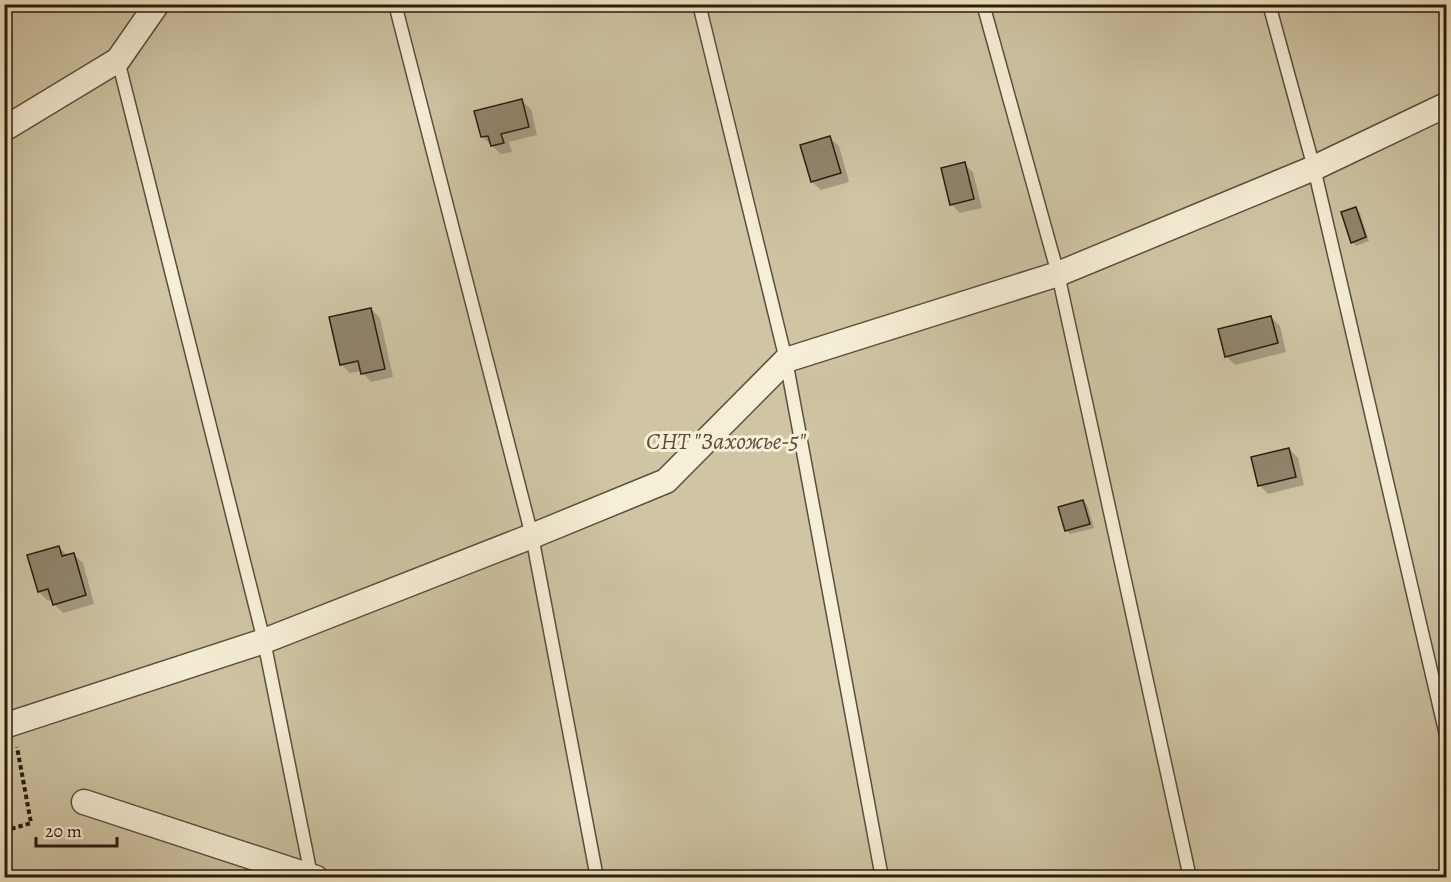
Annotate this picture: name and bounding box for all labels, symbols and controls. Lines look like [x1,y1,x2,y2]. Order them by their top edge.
park label: СНТ "Захожье-5" [646,425,807,457]
scale bar [36,810,117,848]
text: 20 m [45,819,82,843]

